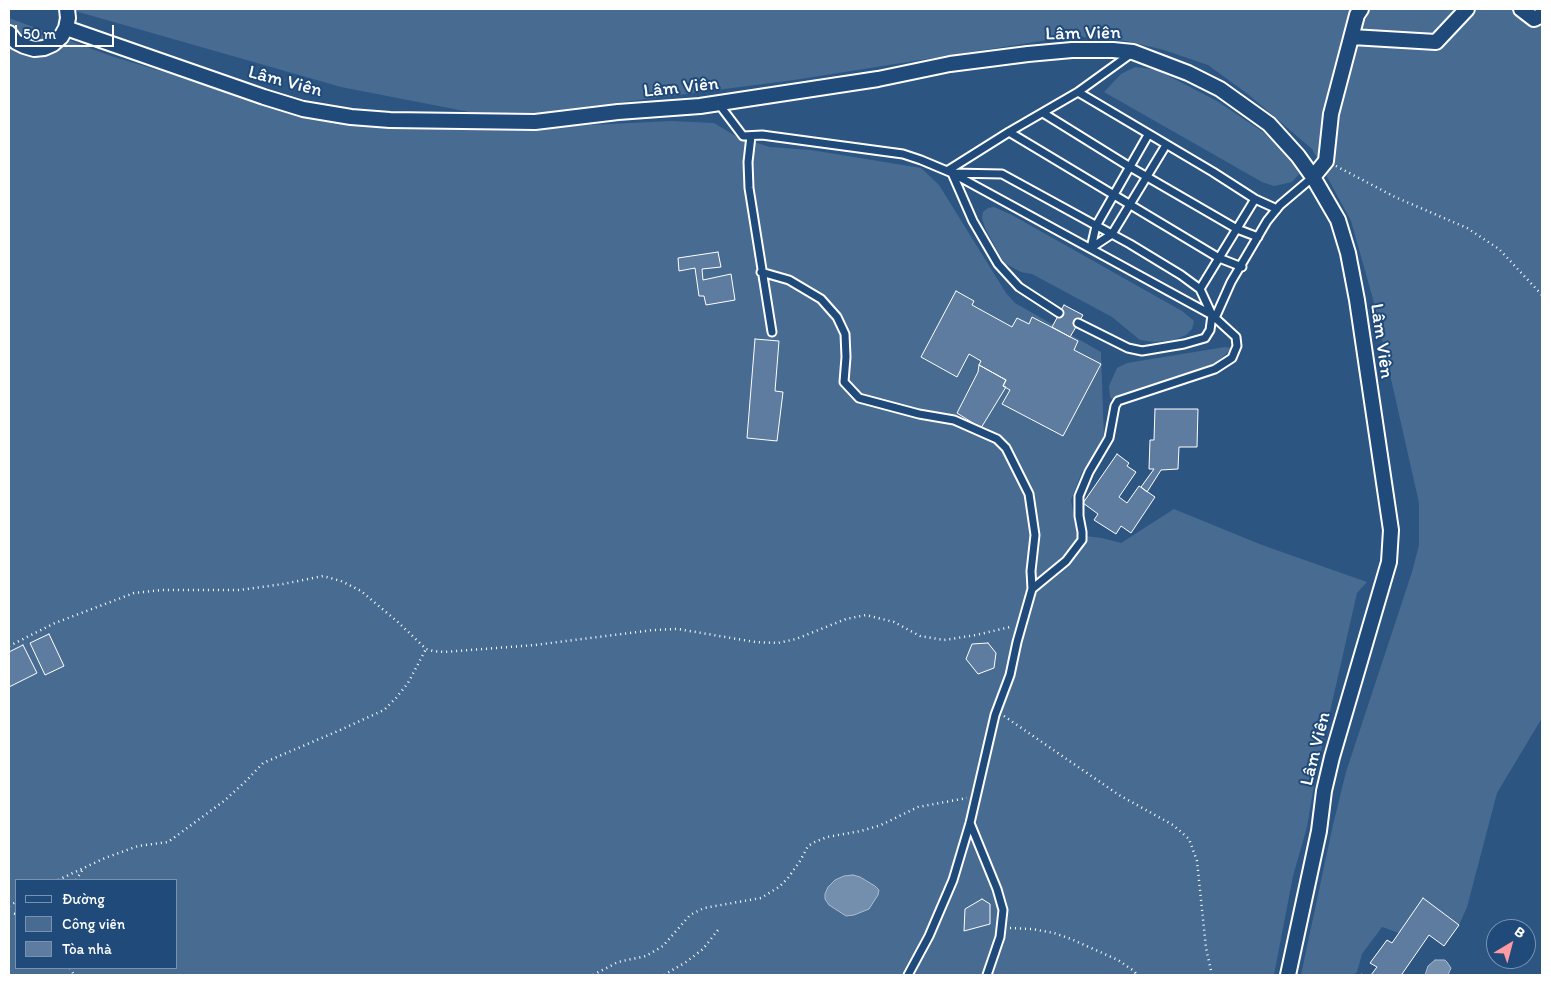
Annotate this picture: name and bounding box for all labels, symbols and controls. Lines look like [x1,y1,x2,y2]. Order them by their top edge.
scale bar [18,15,116,47]
street label: Lâm Viên [1045,22,1121,46]
text: 50 m [23,25,56,43]
street label: Lâm Viên [246,61,324,103]
street label: Lâm Viên [642,73,720,103]
street label: Lâm Viên [1364,302,1398,380]
street label: Lâm Viên [1296,710,1336,788]
legend [15,879,178,969]
text: Đường [62,890,105,908]
text: Công viên [62,915,125,933]
north arrow [1486,919,1536,969]
text: B [1511,923,1528,942]
text: Tòa nhà [62,940,112,958]

